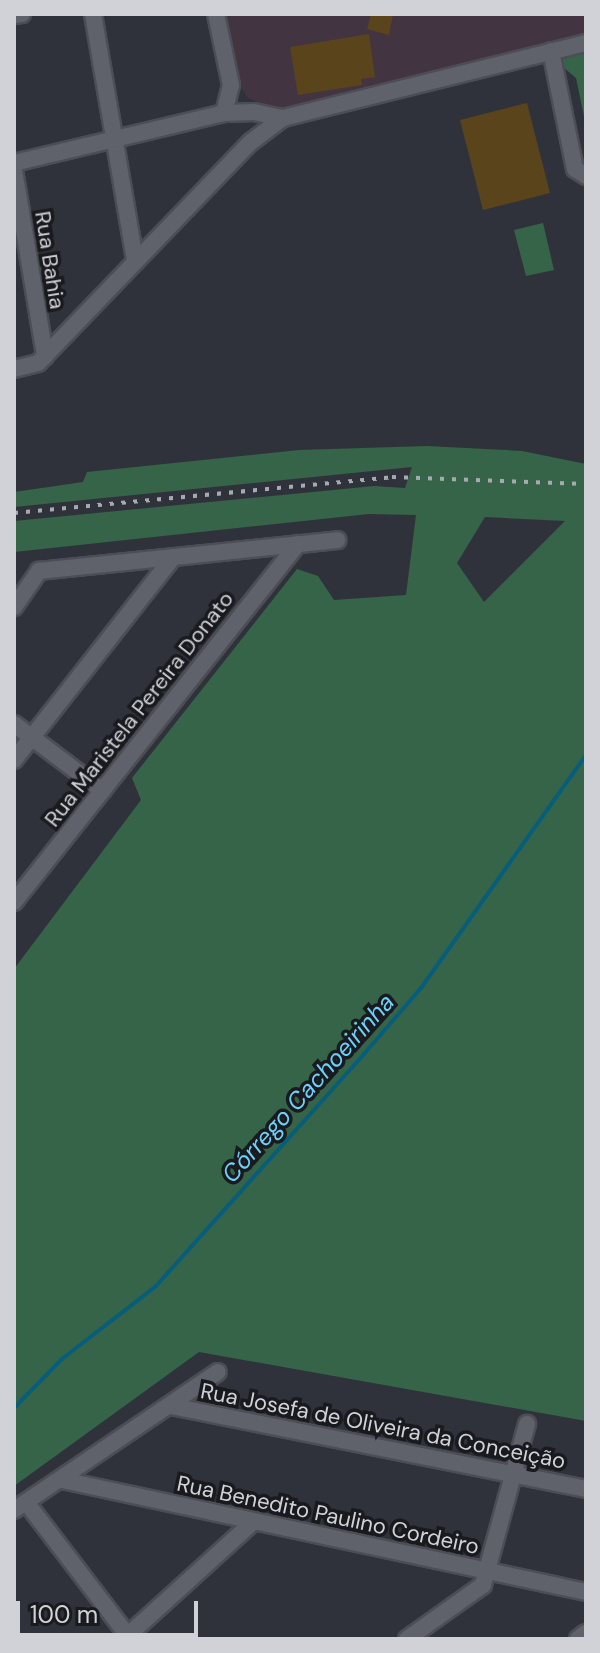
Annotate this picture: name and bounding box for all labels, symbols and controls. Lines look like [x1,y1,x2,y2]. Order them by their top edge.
street label: Rua Bahia [29,209,71,311]
street label: Rua Maristela Pereira Donato [39,586,239,832]
water label: Córrego Cachoeirinha [216,988,400,1188]
street label: Rua Josefa de Oliveira da Conceição [198,1378,568,1474]
street label: Rua Benedito Paulino Cordeiro [175,1470,481,1560]
scale bar [20,1585,202,1635]
text: 100 m [30,1599,98,1630]

